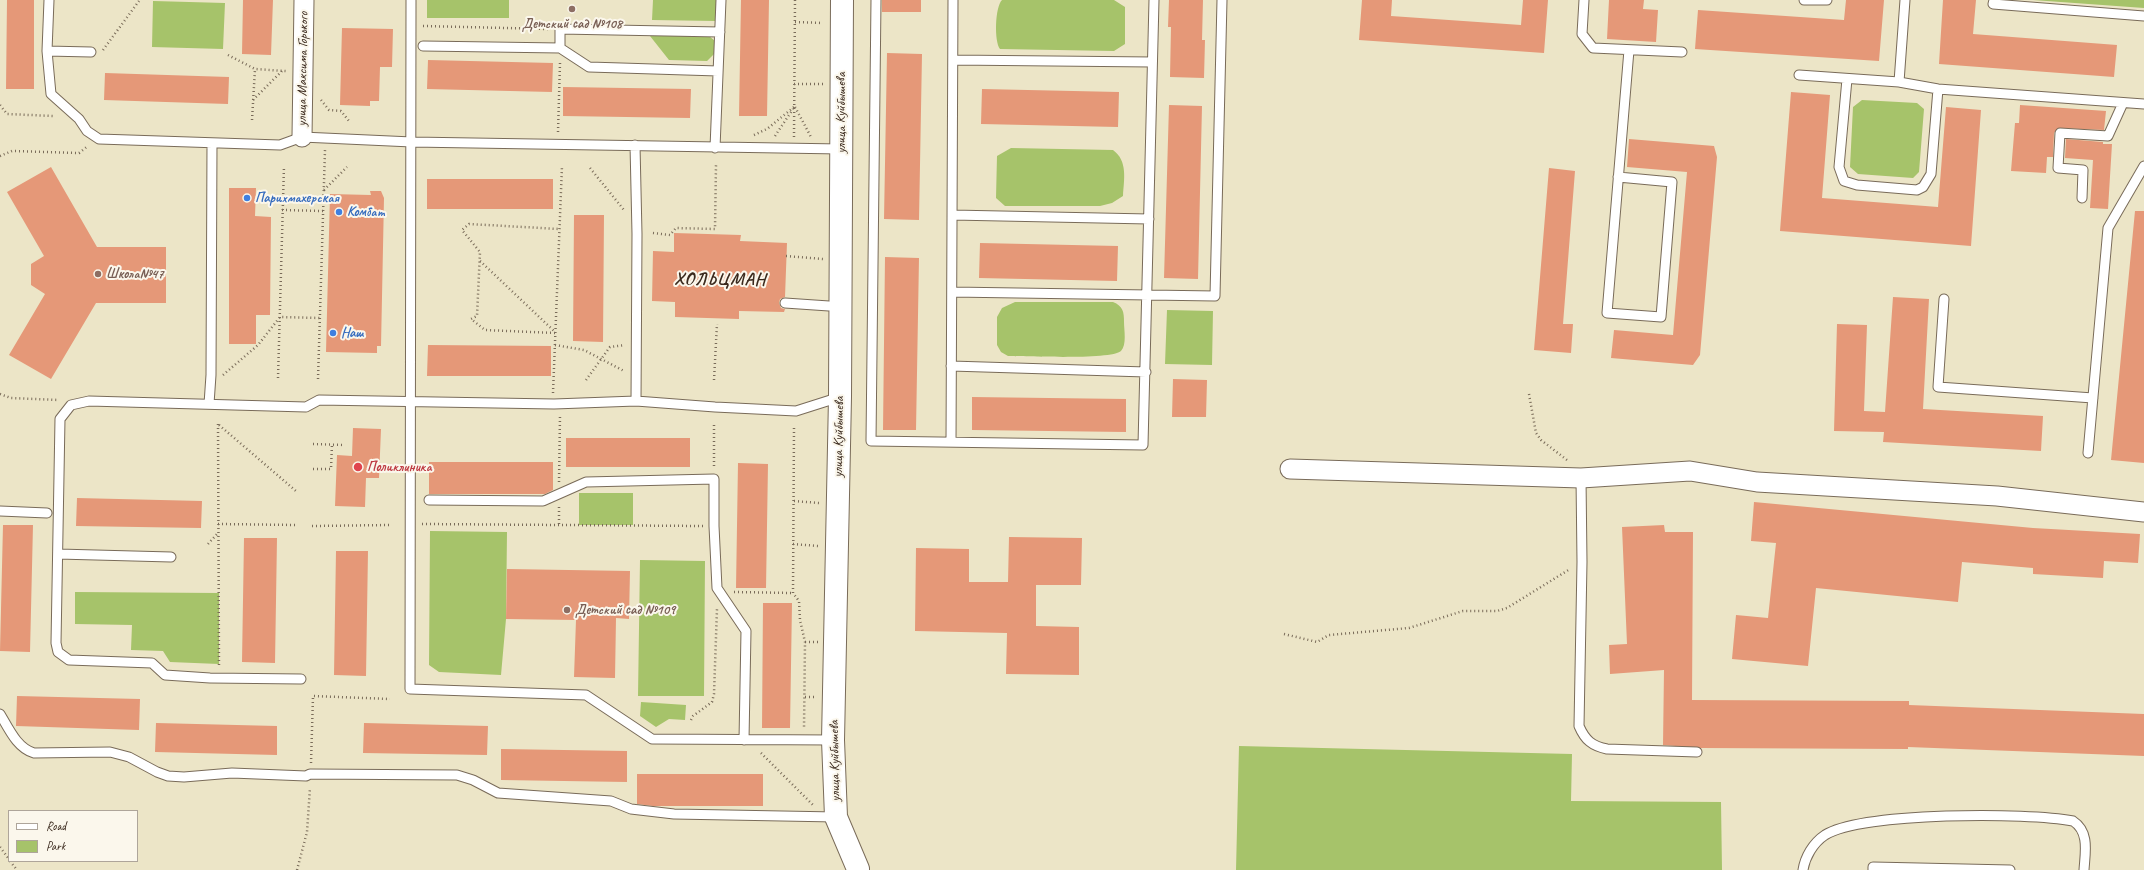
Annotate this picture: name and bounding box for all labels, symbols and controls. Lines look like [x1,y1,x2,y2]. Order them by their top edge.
marker: Детский сад №108 [567,4,577,14]
street label: улица Максима Горького [294,11,312,127]
place label: Детский сад №108 [522,16,622,32]
street label: улица Куйбышева [833,72,849,154]
place label: Парихмахерская [255,190,339,206]
marker: Парихмахерская [242,193,252,203]
place label: Комбат [347,204,385,220]
marker: Комбат [334,207,344,217]
place label: Школа№47 [106,266,163,282]
marker: Школа№47 [93,269,103,279]
district label: ХОЛЬЦМАН [672,269,768,291]
place label: Наш [341,325,363,341]
marker: Наш [328,328,338,338]
street label: улица Куйбышева [830,396,848,478]
place label: Поликлиника [367,459,432,475]
marker: Поликлиника [352,461,364,473]
place label: Детский сад №109 [575,602,675,618]
marker: Детский сад №109 [562,605,572,615]
street label: улица Куйбышева [826,720,844,802]
legend [8,810,138,862]
text: Road [46,818,66,834]
text: Park [46,838,65,854]

